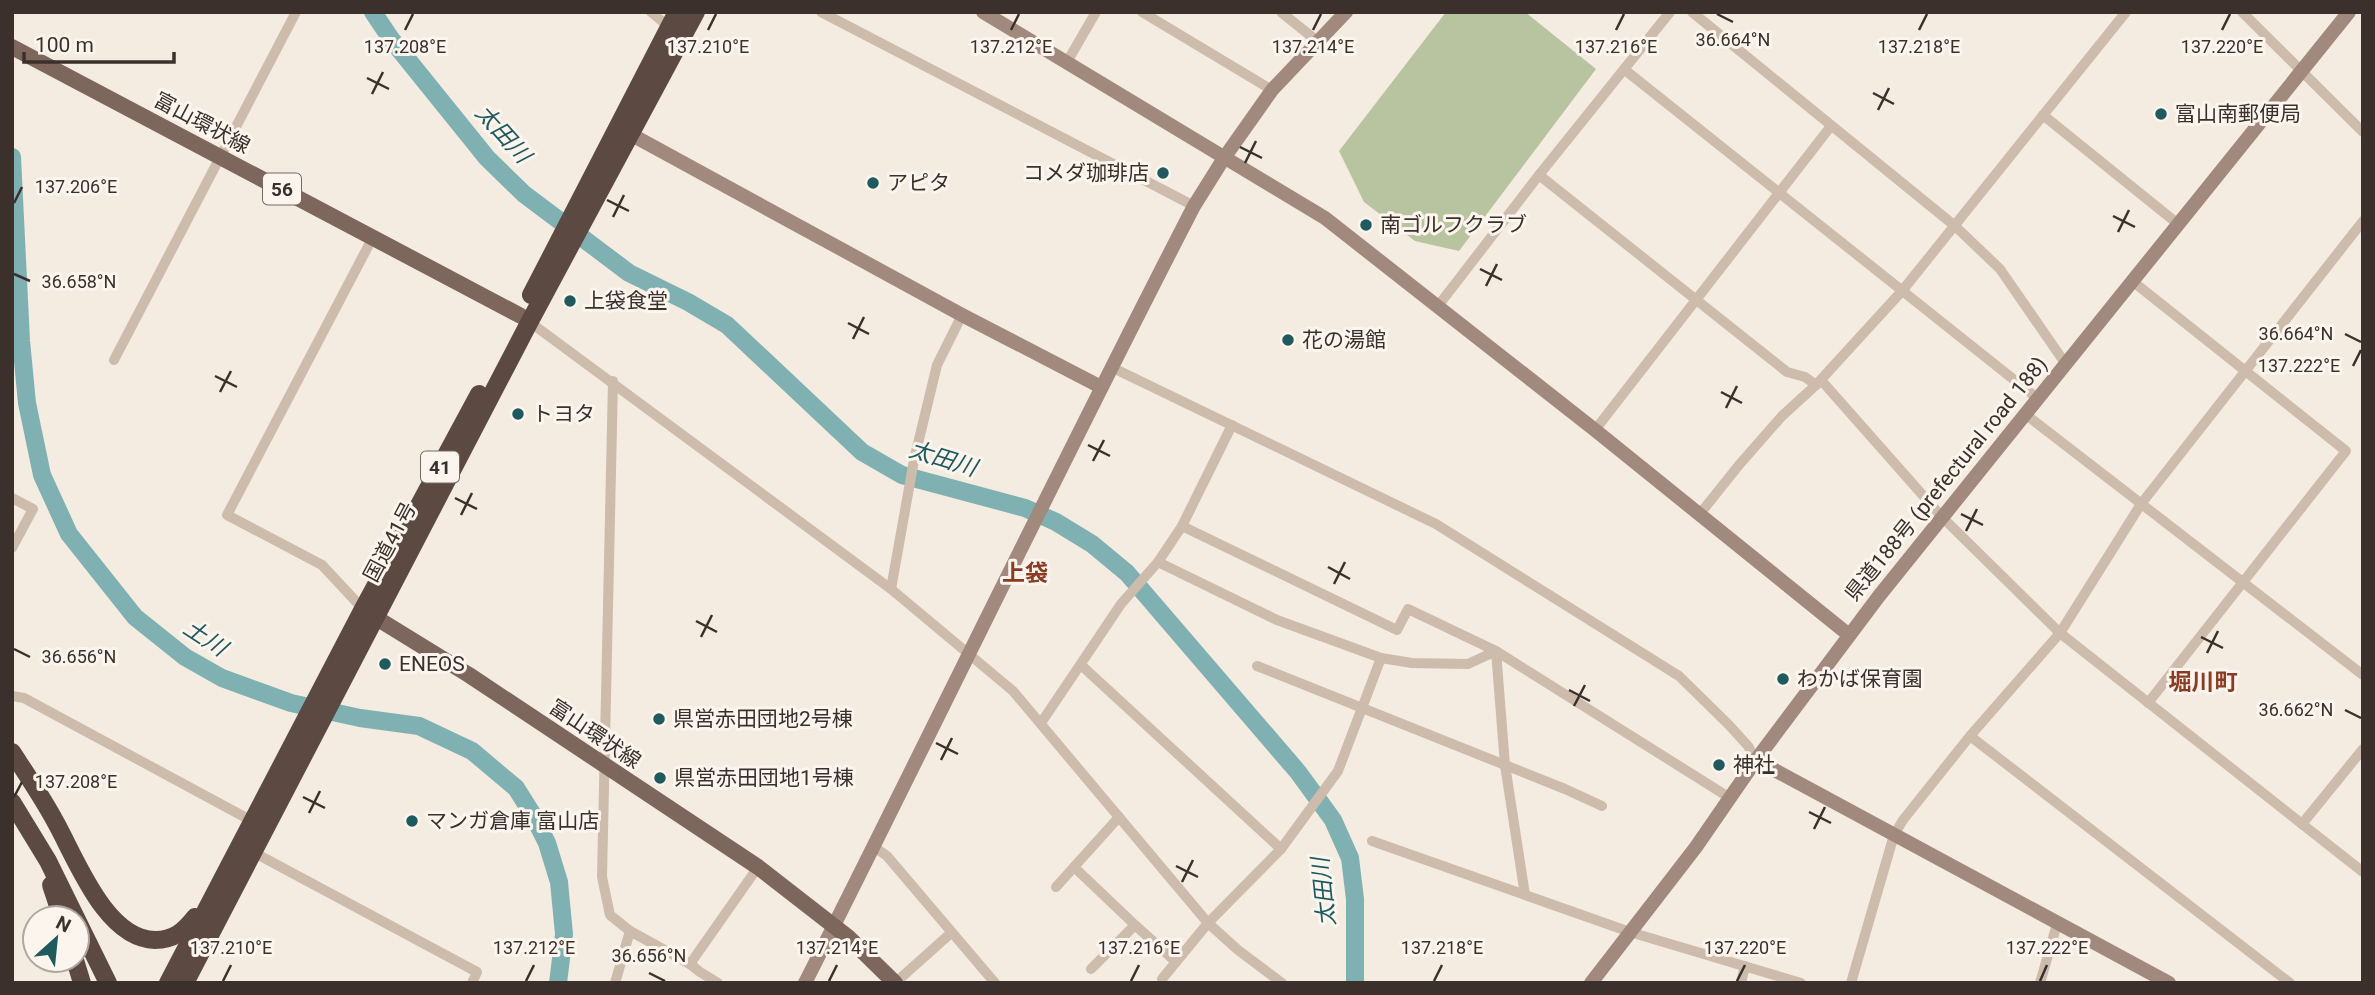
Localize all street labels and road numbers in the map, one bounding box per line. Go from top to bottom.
street label: 富山環状線 [150,88,254,158]
road number: 56 [263,174,301,204]
street label: 県道188号 (prefectural road 188) [1840,352,2052,606]
road number: 41 [421,452,459,482]
street label: 国道41号 [359,498,421,586]
street label: 富山環状線 [545,695,645,773]

